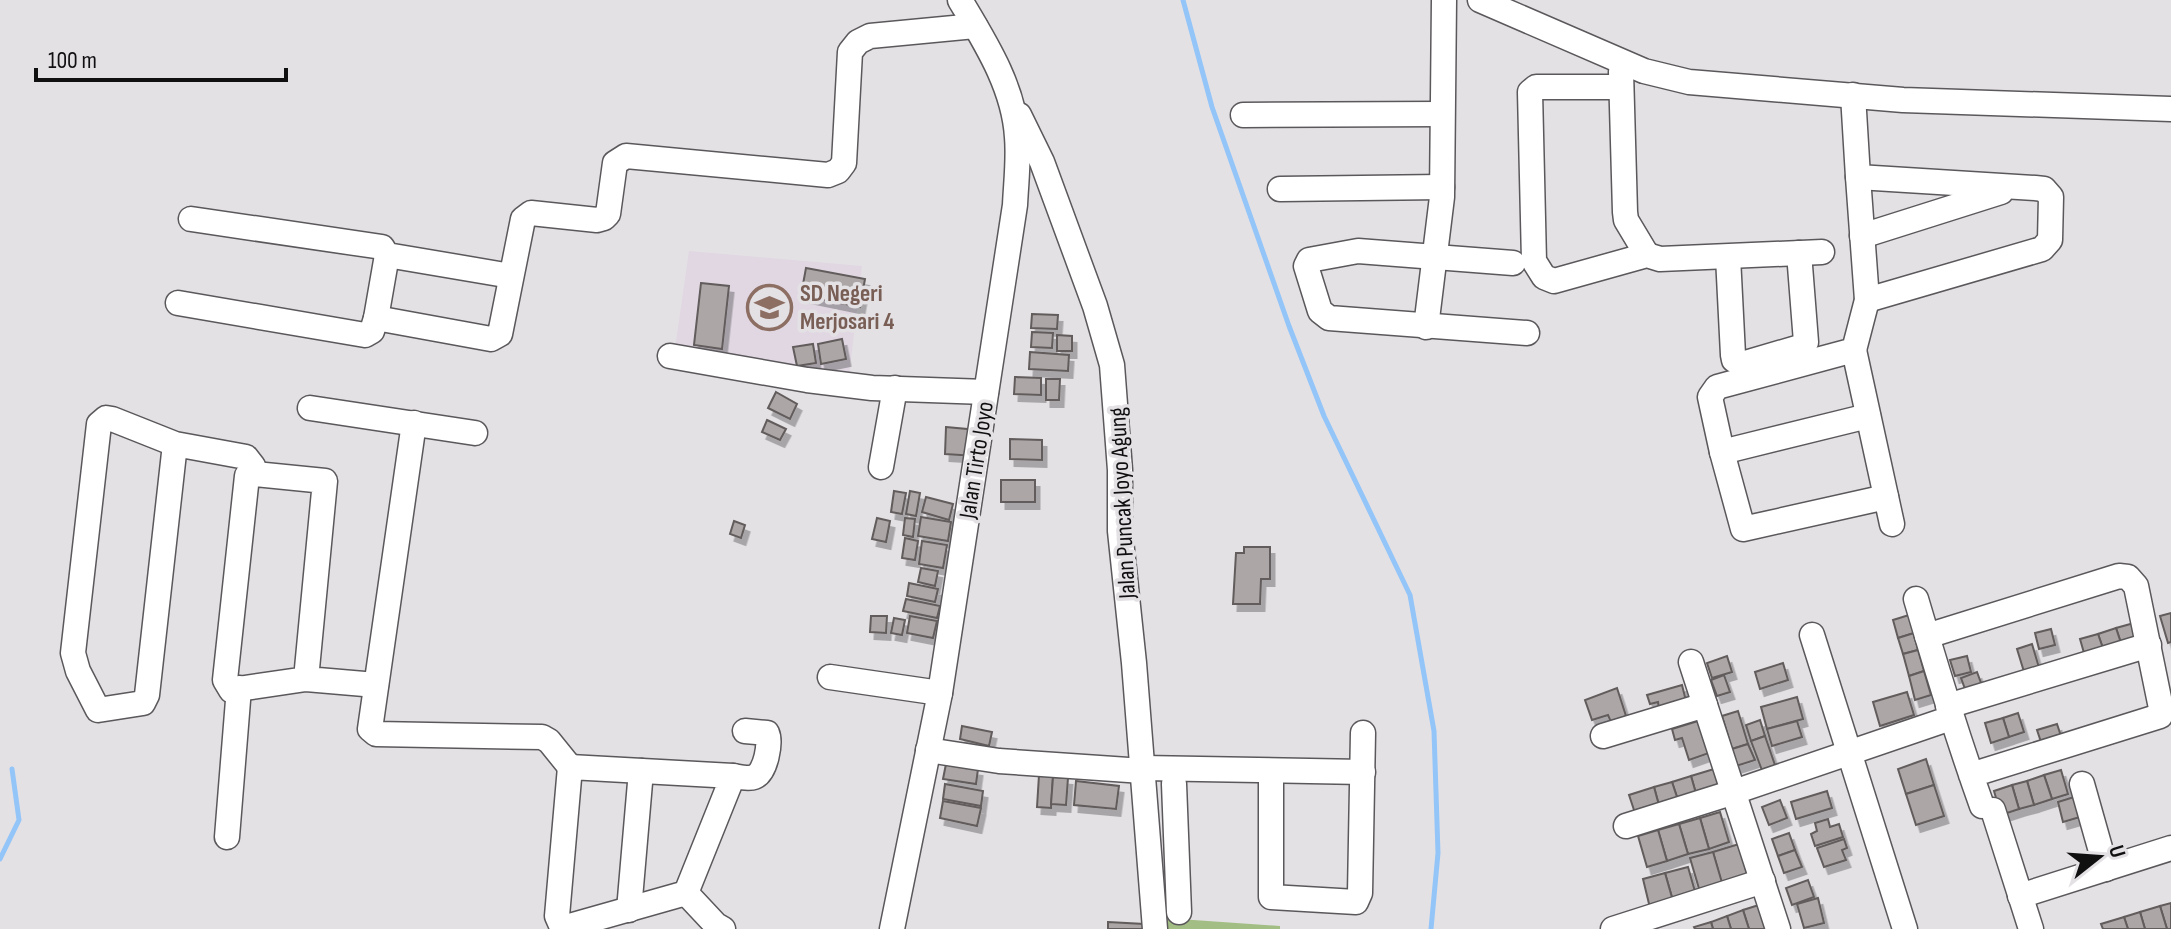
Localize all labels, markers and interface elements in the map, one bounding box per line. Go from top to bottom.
scale bar [36,32,286,82]
text: 100 m [48,46,97,75]
place label: SD Negeri Merjosari 4 [800,279,894,336]
school or university icon: SD Negeri Merjosari 4 [745,283,793,331]
street label: Jalan Tirto Joyo [953,400,1000,522]
street label: Jalan Puncak Joyo Agung [1103,407,1142,600]
north arrow [2059,817,2139,897]
text: U [2102,842,2131,861]

